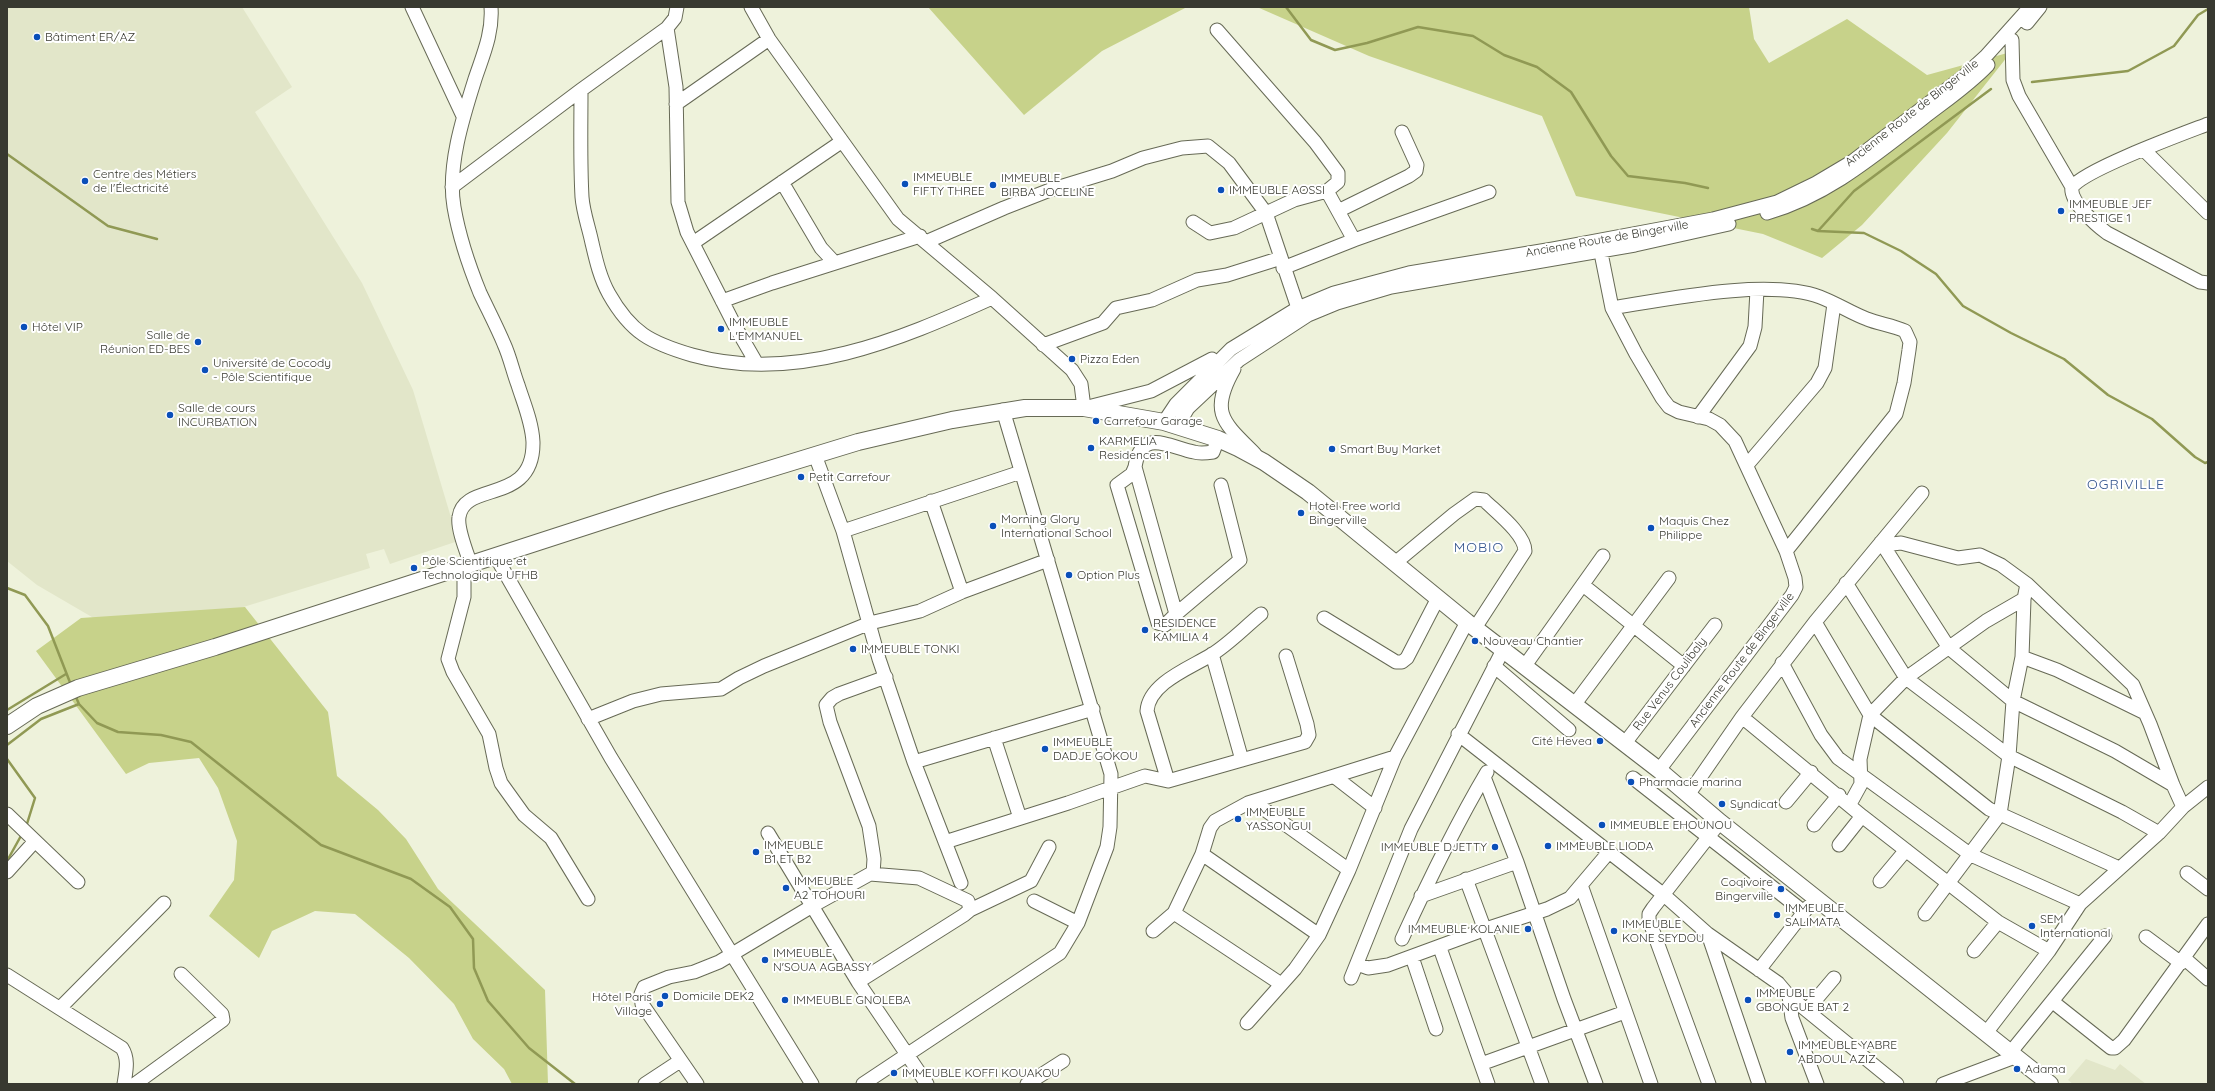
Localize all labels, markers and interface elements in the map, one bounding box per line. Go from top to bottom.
place label: Bâtiment ER/AZ [45,30,135,44]
marker: Bâtiment ER/AZ [32,32,42,42]
street label: Ancienne Route de Bingerville [1842,56,1982,170]
place label: Centre des Métiers de l'Électricité [93,167,196,195]
place label: IMMEUBLE FIFTY THREE [913,170,985,198]
place label: IMMEUBLE BIRBA JOCELINE [1001,171,1094,199]
marker: Centre des Métiers de l'Électricité [80,176,90,186]
marker: IMMEUBLE FIFTY THREE [900,179,910,189]
marker: IMMEUBLE BIRBA JOCELINE [988,180,998,190]
place label: IMMEUBLE AOSSI [1229,183,1325,197]
marker: IMMEUBLE AOSSI [1216,185,1226,195]
place label: IMMEUBLE JEF PRESTIGE 1 [2069,197,2152,225]
marker: IMMEUBLE JEF PRESTIGE 1 [2056,206,2066,216]
street label: Ancienne Route de Bingerville [1524,218,1690,260]
place label: IMMEUBLE L'EMMANUEL [729,315,803,343]
place label: Hôtel VIP [32,320,83,334]
marker: Hôtel VIP [19,322,29,332]
marker: IMMEUBLE L'EMMANUEL [716,324,726,334]
place label: Salle de Réunion ED-BES [100,328,190,356]
marker: Salle de Réunion ED-BES [193,337,203,347]
place label: Pizza Eden [1080,352,1140,366]
marker: Pizza Eden [1067,354,1077,364]
place label: Université de Cocody - Pôle Scientifique [213,356,331,384]
marker: Université de Cocody - Pôle Scientifique [200,365,210,375]
place label: Salle de cours INCURBATION [178,401,257,429]
marker: Salle de cours INCURBATION [165,410,175,420]
place label: Carrefour Garage [1104,414,1202,428]
marker: Carrefour Garage [1091,416,1101,426]
place label: KARMELIA Residences 1 [1099,434,1169,462]
place label: Smart Buy Market [1340,442,1440,456]
marker: KARMELIA Residences 1 [1086,443,1096,453]
marker: Smart Buy Market [1327,444,1337,454]
place label: Petit Carrefour [809,470,890,484]
marker: Petit Carrefour [796,472,806,482]
district label: OGRIVILLE [2087,477,2165,493]
place label: Hotel Free world Bingerville [1309,499,1400,527]
marker: Hotel Free world Bingerville [1296,508,1306,518]
place label: Morning Glory International School [1001,512,1112,540]
place label: Maquis Chez Philippe [1659,514,1729,542]
marker: Morning Glory International School [988,521,998,531]
marker: Maquis Chez Philippe [1646,523,1656,533]
district label: MOBIO [1454,540,1504,556]
place label: Pôle Scientifique et Technologique UFHB [422,554,538,582]
marker: Pôle Scientifique et Technologique UFHB [409,563,419,573]
place label: Option Plus [1077,568,1140,582]
marker: Option Plus [1064,570,1074,580]
street label: Ancienne Route de Bingerville [1687,590,1797,730]
place label: RESIDENCE KAMILIA 4 [1153,616,1216,644]
marker: RESIDENCE KAMILIA 4 [1140,625,1150,635]
place label: Nouveau Chantier [1483,634,1583,648]
street label: Rue Venus Coulibaly [1630,634,1710,734]
marker: Nouveau Chantier [1470,636,1480,646]
place label: IMMEUBLE TONKI [861,642,960,656]
marker: IMMEUBLE TONKI [848,644,858,654]
place label: Cité Hevea [1532,734,1592,748]
place label: IMMEUBLE DADJE GOKOU [1053,735,1138,763]
marker: Cité Hevea [1595,736,1605,746]
marker: IMMEUBLE DADJE GOKOU [1040,744,1050,754]
place label: Pharmacie marina [1639,775,1742,789]
marker: Pharmacie marina [1626,777,1636,787]
place label: Syndicat [1730,797,1778,811]
marker: Syndicat [1717,799,1727,809]
place label: IMMEUBLE YASSONGUI [1246,805,1311,833]
marker: IMMEUBLE YASSONGUI [1233,814,1243,824]
place label: IMMEUBLE EHOUNOU [1610,818,1732,832]
marker: IMMEUBLE EHOUNOU [1597,820,1607,830]
place label: IMMEUBLE B1 ET B2 [764,838,823,866]
place label: IMMEUBLE LIODA [1556,839,1653,853]
place label: IMMEUBLE DJETTY [1381,840,1487,854]
marker: IMMEUBLE LIODA [1543,841,1553,851]
marker: IMMEUBLE DJETTY [1490,842,1500,852]
marker: IMMEUBLE B1 ET B2 [751,847,761,857]
place label: IMMEUBLE A2 TOHOURI [794,874,865,902]
place label: Coqivoire Bingerville [1715,875,1773,903]
marker: IMMEUBLE A2 TOHOURI [781,883,791,893]
marker: Coqivoire Bingerville [1776,884,1786,894]
place label: IMMEUBLE SALIMATA [1785,901,1844,929]
marker: IMMEUBLE SALIMATA [1772,910,1782,920]
place label: SEM International [2040,912,2110,940]
place label: IMMEUBLE KONE SEYDOU [1622,917,1704,945]
marker: SEM International [2027,921,2037,931]
place label: IMMEUBLE KOLANIE [1408,922,1520,936]
marker: IMMEUBLE KOLANIE [1523,924,1533,934]
marker: IMMEUBLE KONE SEYDOU [1609,926,1619,936]
place label: IMMEUBLE N'SOUA AGBASSY [773,946,871,974]
marker: IMMEUBLE N'SOUA AGBASSY [760,955,770,965]
place label: IMMEUBLE GBONGUE BAT 2 [1756,986,1849,1014]
place label: Domicile DEK2 [673,989,754,1003]
place label: Hôtel Paris Village [592,990,652,1018]
marker: Domicile DEK2 [660,991,670,1001]
place label: IMMEUBLE GNOLEBA [793,993,911,1007]
marker: IMMEUBLE GNOLEBA [780,995,790,1005]
marker: IMMEUBLE GBONGUE BAT 2 [1743,995,1753,1005]
marker: Hôtel Paris Village [655,999,665,1009]
place label: IMMEUBLE YABRE ABDOUL AZIZ [1798,1038,1897,1066]
marker: IMMEUBLE YABRE ABDOUL AZIZ [1785,1047,1795,1057]
place label: Adama [2025,1062,2066,1076]
marker: Adama [2012,1064,2022,1074]
place label: IMMEUBLE KOFFI KOUAKOU [902,1066,1060,1080]
marker: IMMEUBLE KOFFI KOUAKOU [889,1068,899,1078]

